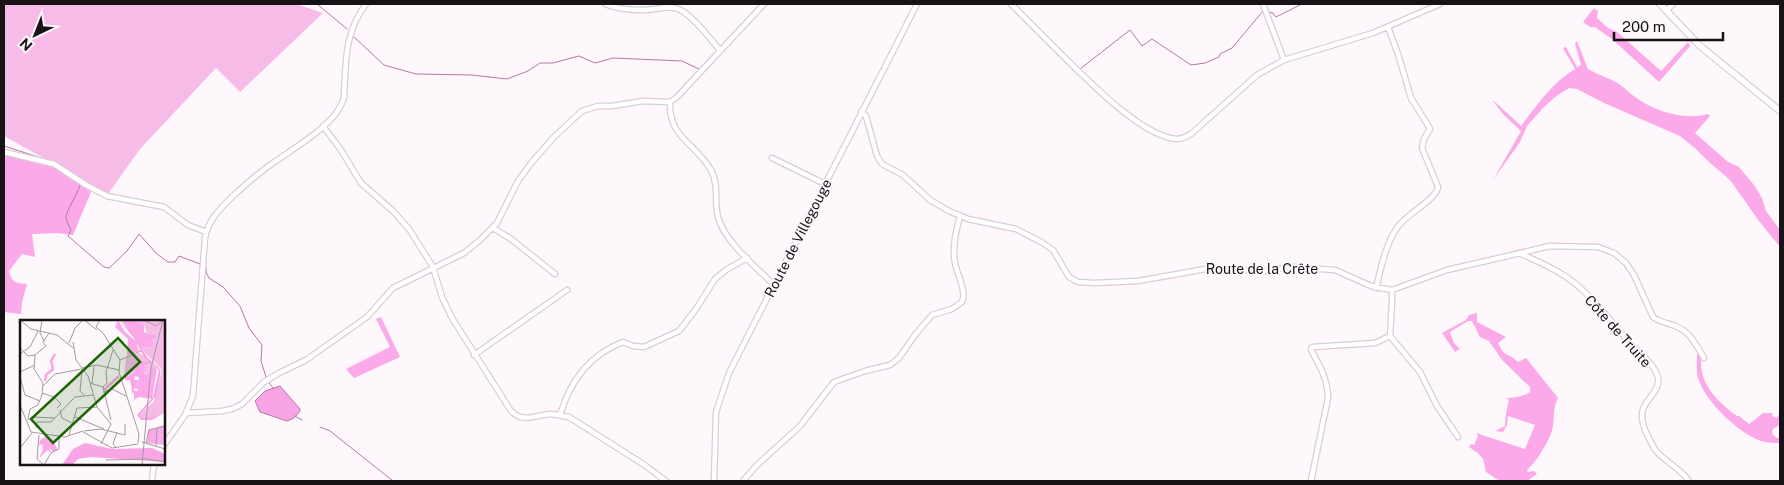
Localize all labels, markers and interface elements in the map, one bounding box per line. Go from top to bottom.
north arrow [10,10,60,60]
scale bar [1614,10,1723,42]
text: 200 m [1622,18,1666,35]
text: N [17,35,36,54]
street label: Route de Villegouge [761,176,835,300]
street label: Route de la Crête [1206,261,1318,277]
street label: Côte de Truite [1581,292,1655,370]
inset map [20,320,165,465]

